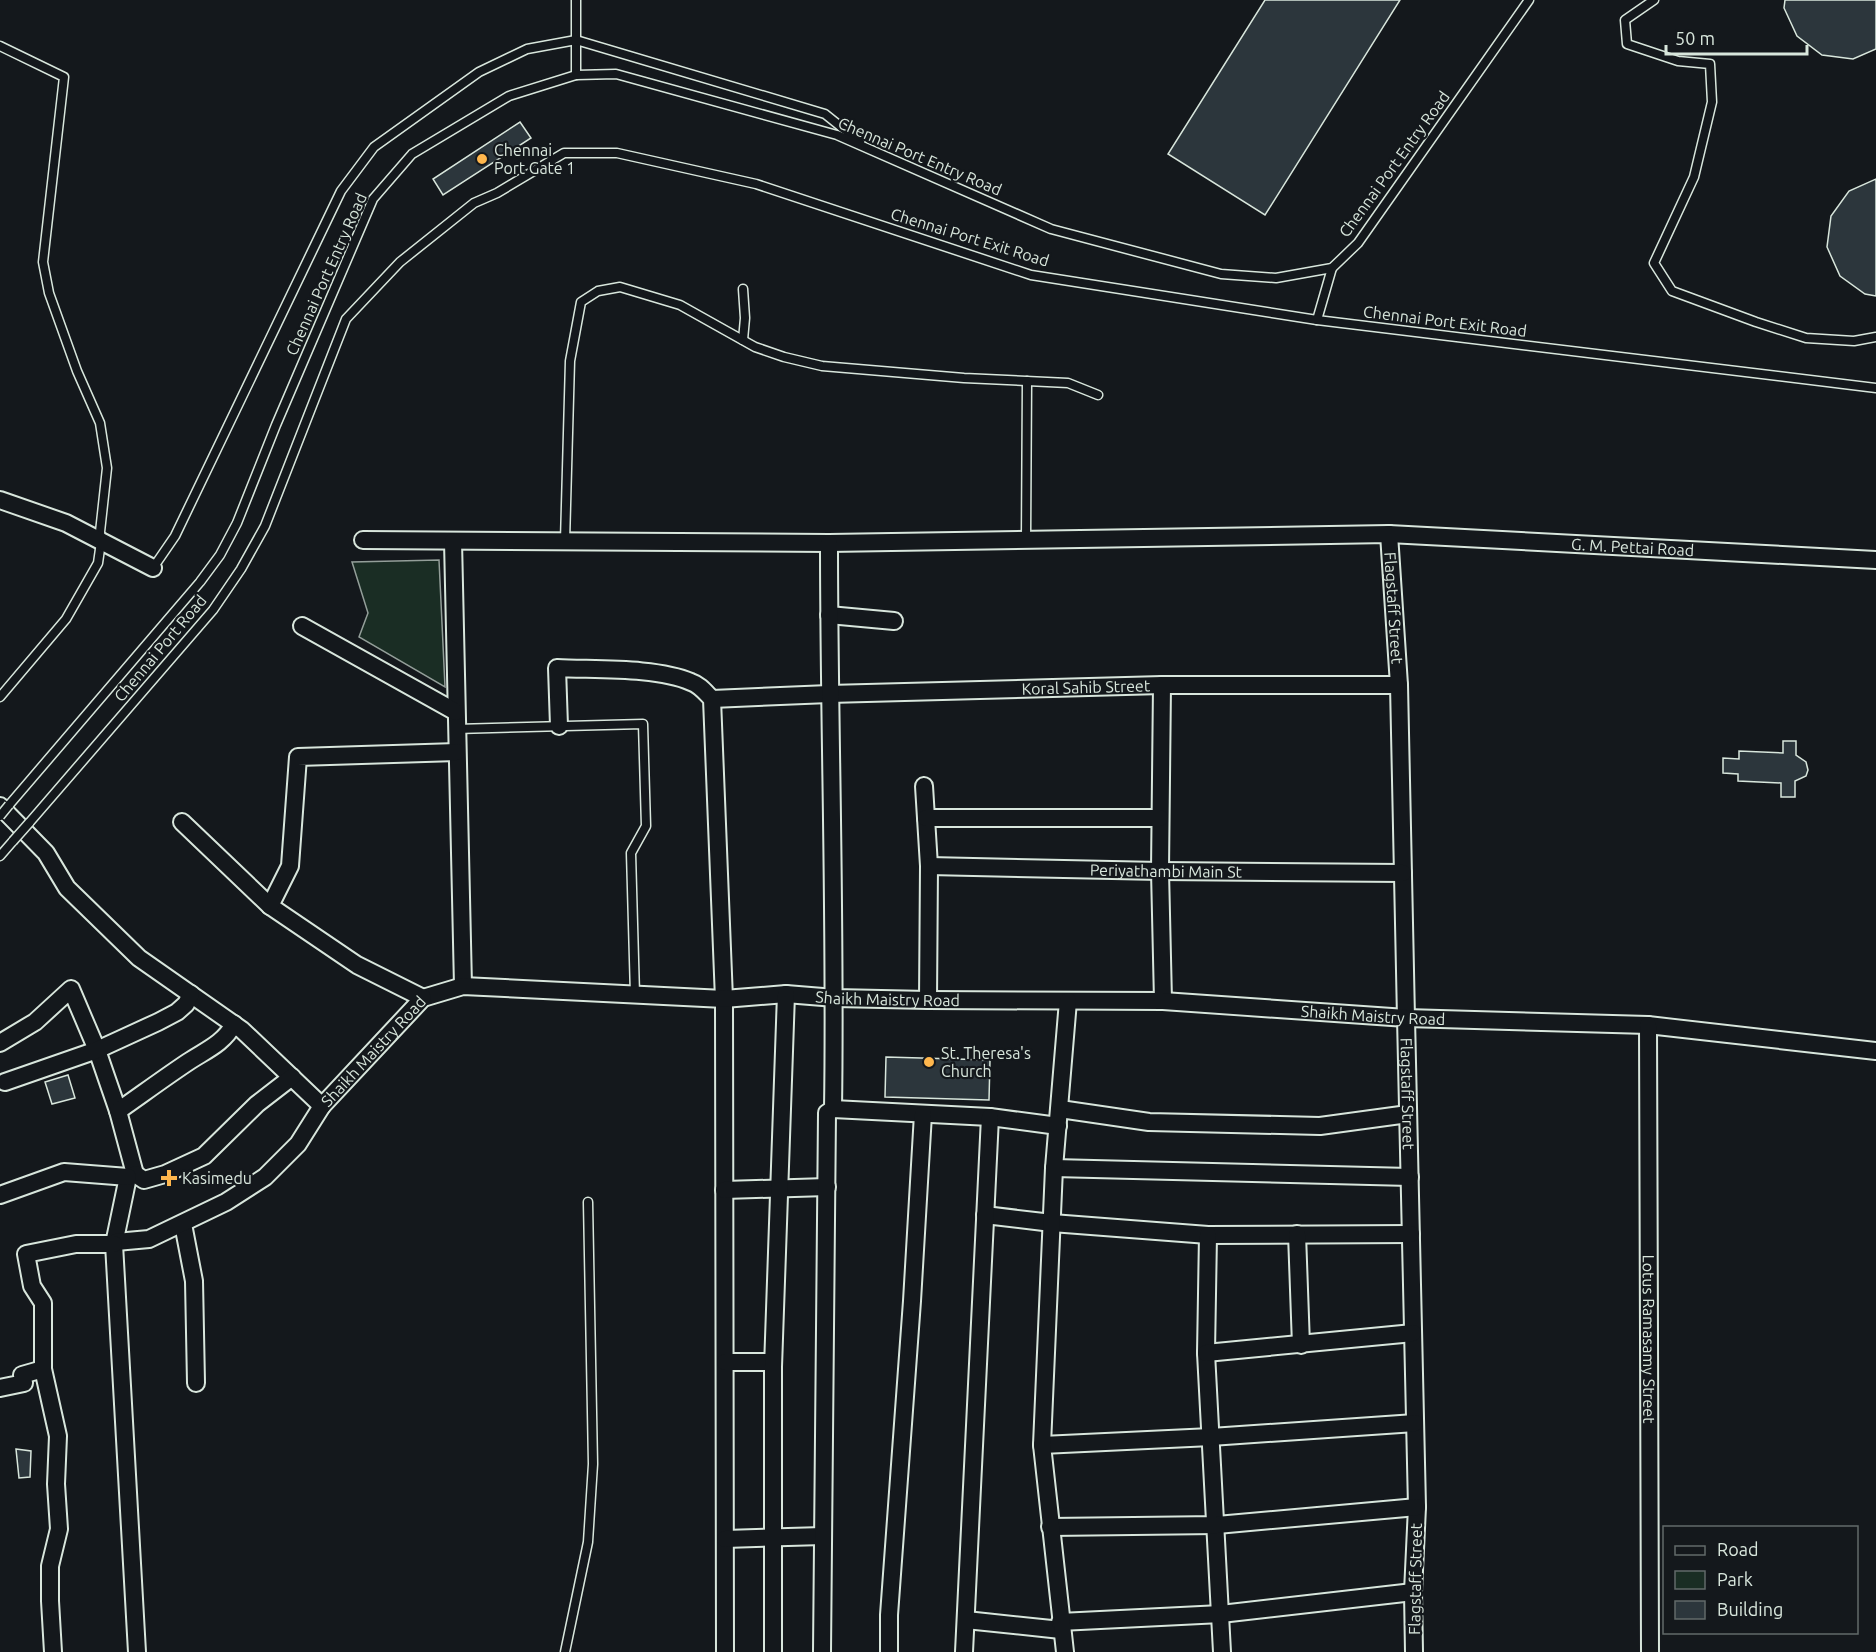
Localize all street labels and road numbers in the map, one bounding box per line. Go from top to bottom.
street label: Chennai Port Entry Road [1335,88,1453,240]
street label: Chennai Port Entry Road [836,113,1004,199]
street label: Chennai Port Entry Road [282,190,370,358]
street label: Chennai Port Exit Road [889,204,1051,270]
street label: Chennai Port Exit Road [1362,302,1528,340]
street label: G. M. Pettai Road [1570,535,1695,559]
street label: Flagstaff Street [1381,551,1407,665]
street label: Chennai Port Road [110,591,210,705]
street label: Koral Sahib Street [1021,676,1151,698]
street label: Periyathambi Main St [1090,860,1243,881]
street label: Shaikh Maistry Road [815,987,960,1009]
street label: Shaikh Maistry Road [317,992,429,1110]
street label: Shaikh Maistry Road [1300,1002,1446,1028]
street label: Flagstaff Street [1397,1037,1418,1151]
street label: Lotus Ramasamy Street [1640,1255,1658,1424]
street label: Flagstaff Street [1405,1522,1425,1635]

